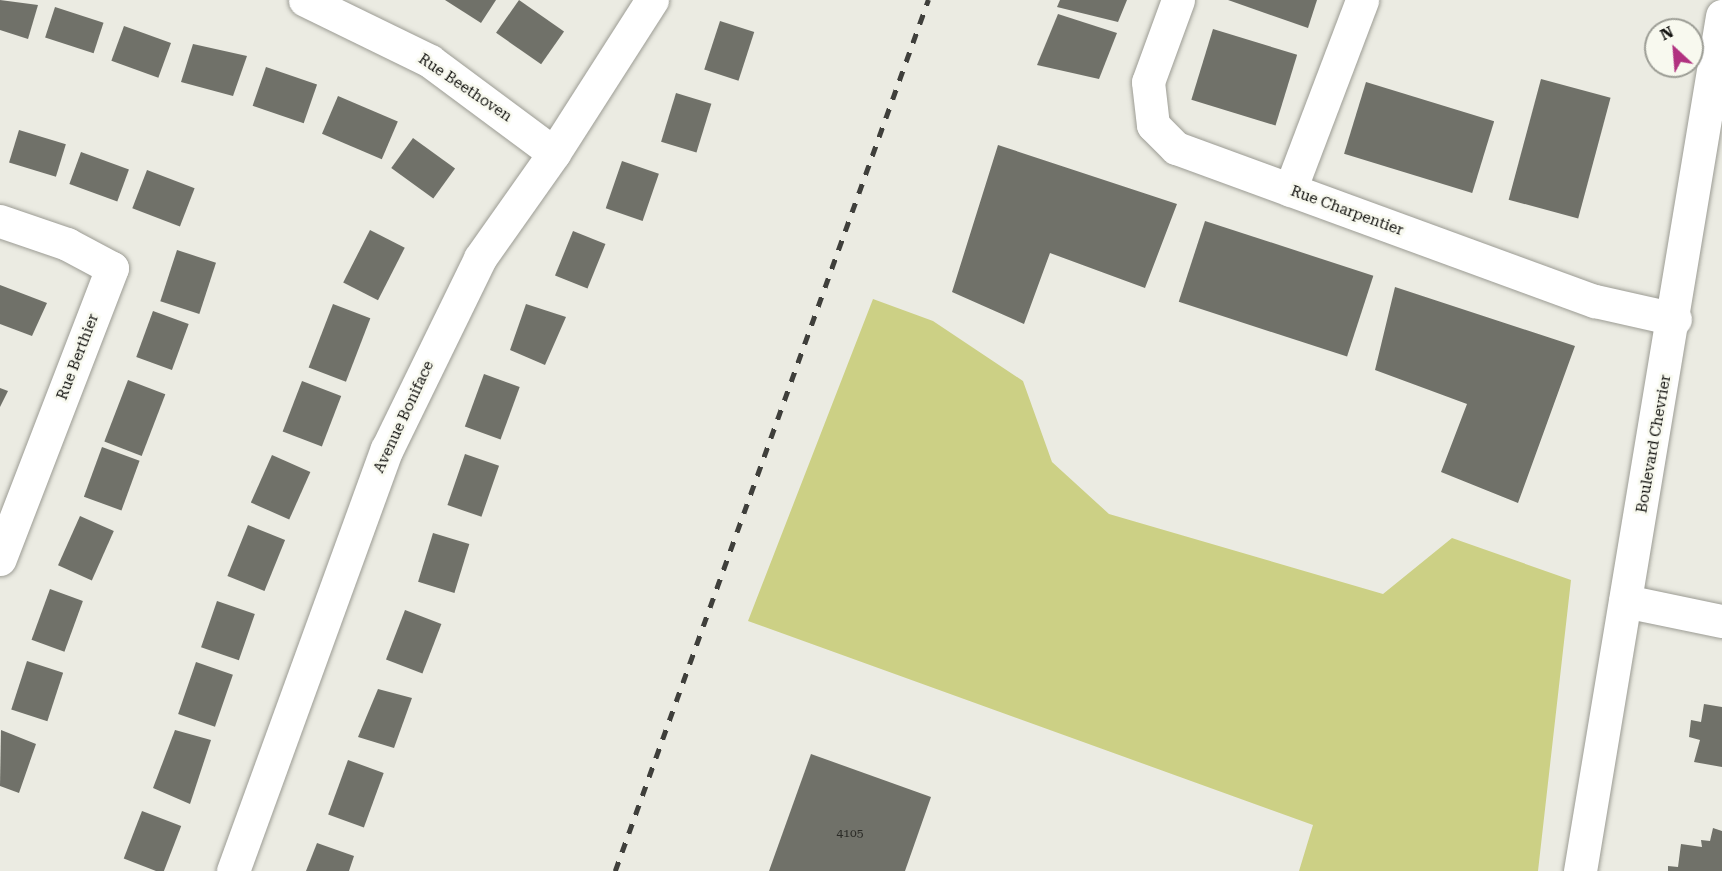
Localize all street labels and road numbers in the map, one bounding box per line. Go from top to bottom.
street label: Rue Beethoven [415,50,515,126]
street label: Rue Charpentier [1288,182,1406,240]
street label: Rue Berthier [53,311,103,403]
street label: Avenue Boniface [370,358,438,476]
street label: Boulevard Chevrier [1633,374,1675,514]

